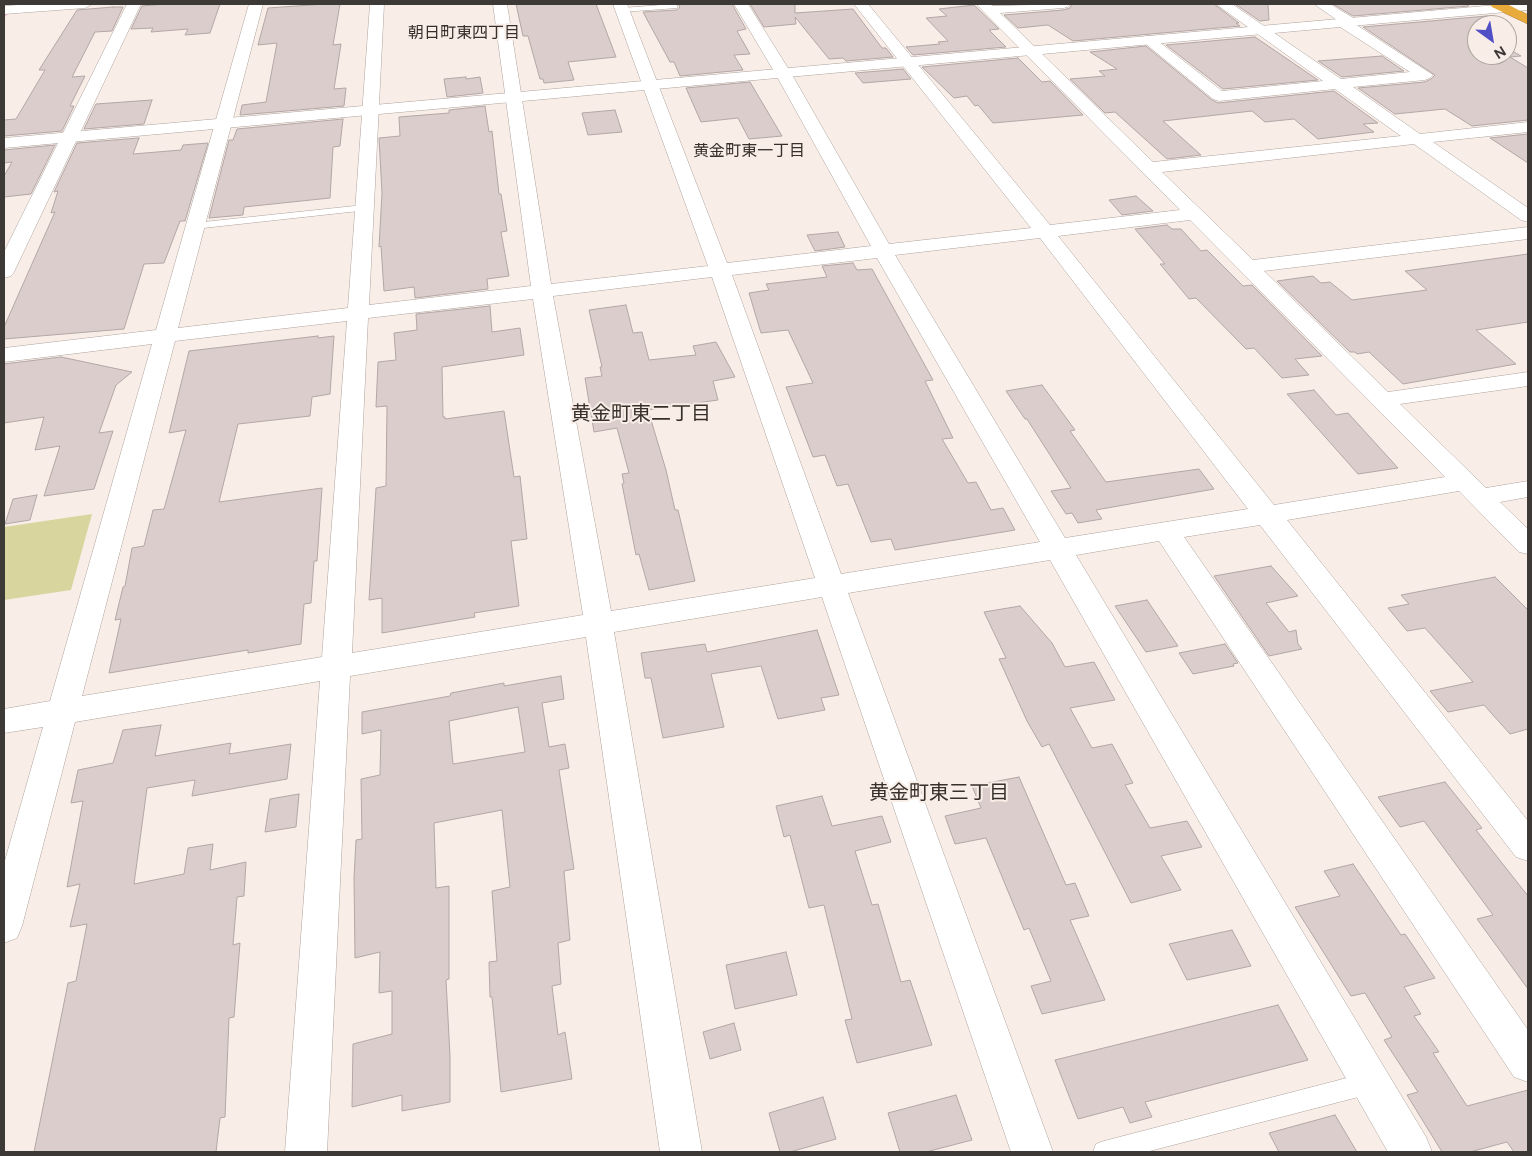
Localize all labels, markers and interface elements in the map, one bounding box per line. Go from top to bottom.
north arrow [1467,15,1517,65]
district label: 朝日町東四丁目 [408,23,520,43]
text: N [1491,42,1509,62]
district label: 黄金町東一丁目 [693,141,805,161]
district label: 黄金町東二丁目 [571,402,711,426]
district label: 黄金町東三丁目 [869,781,1009,805]

